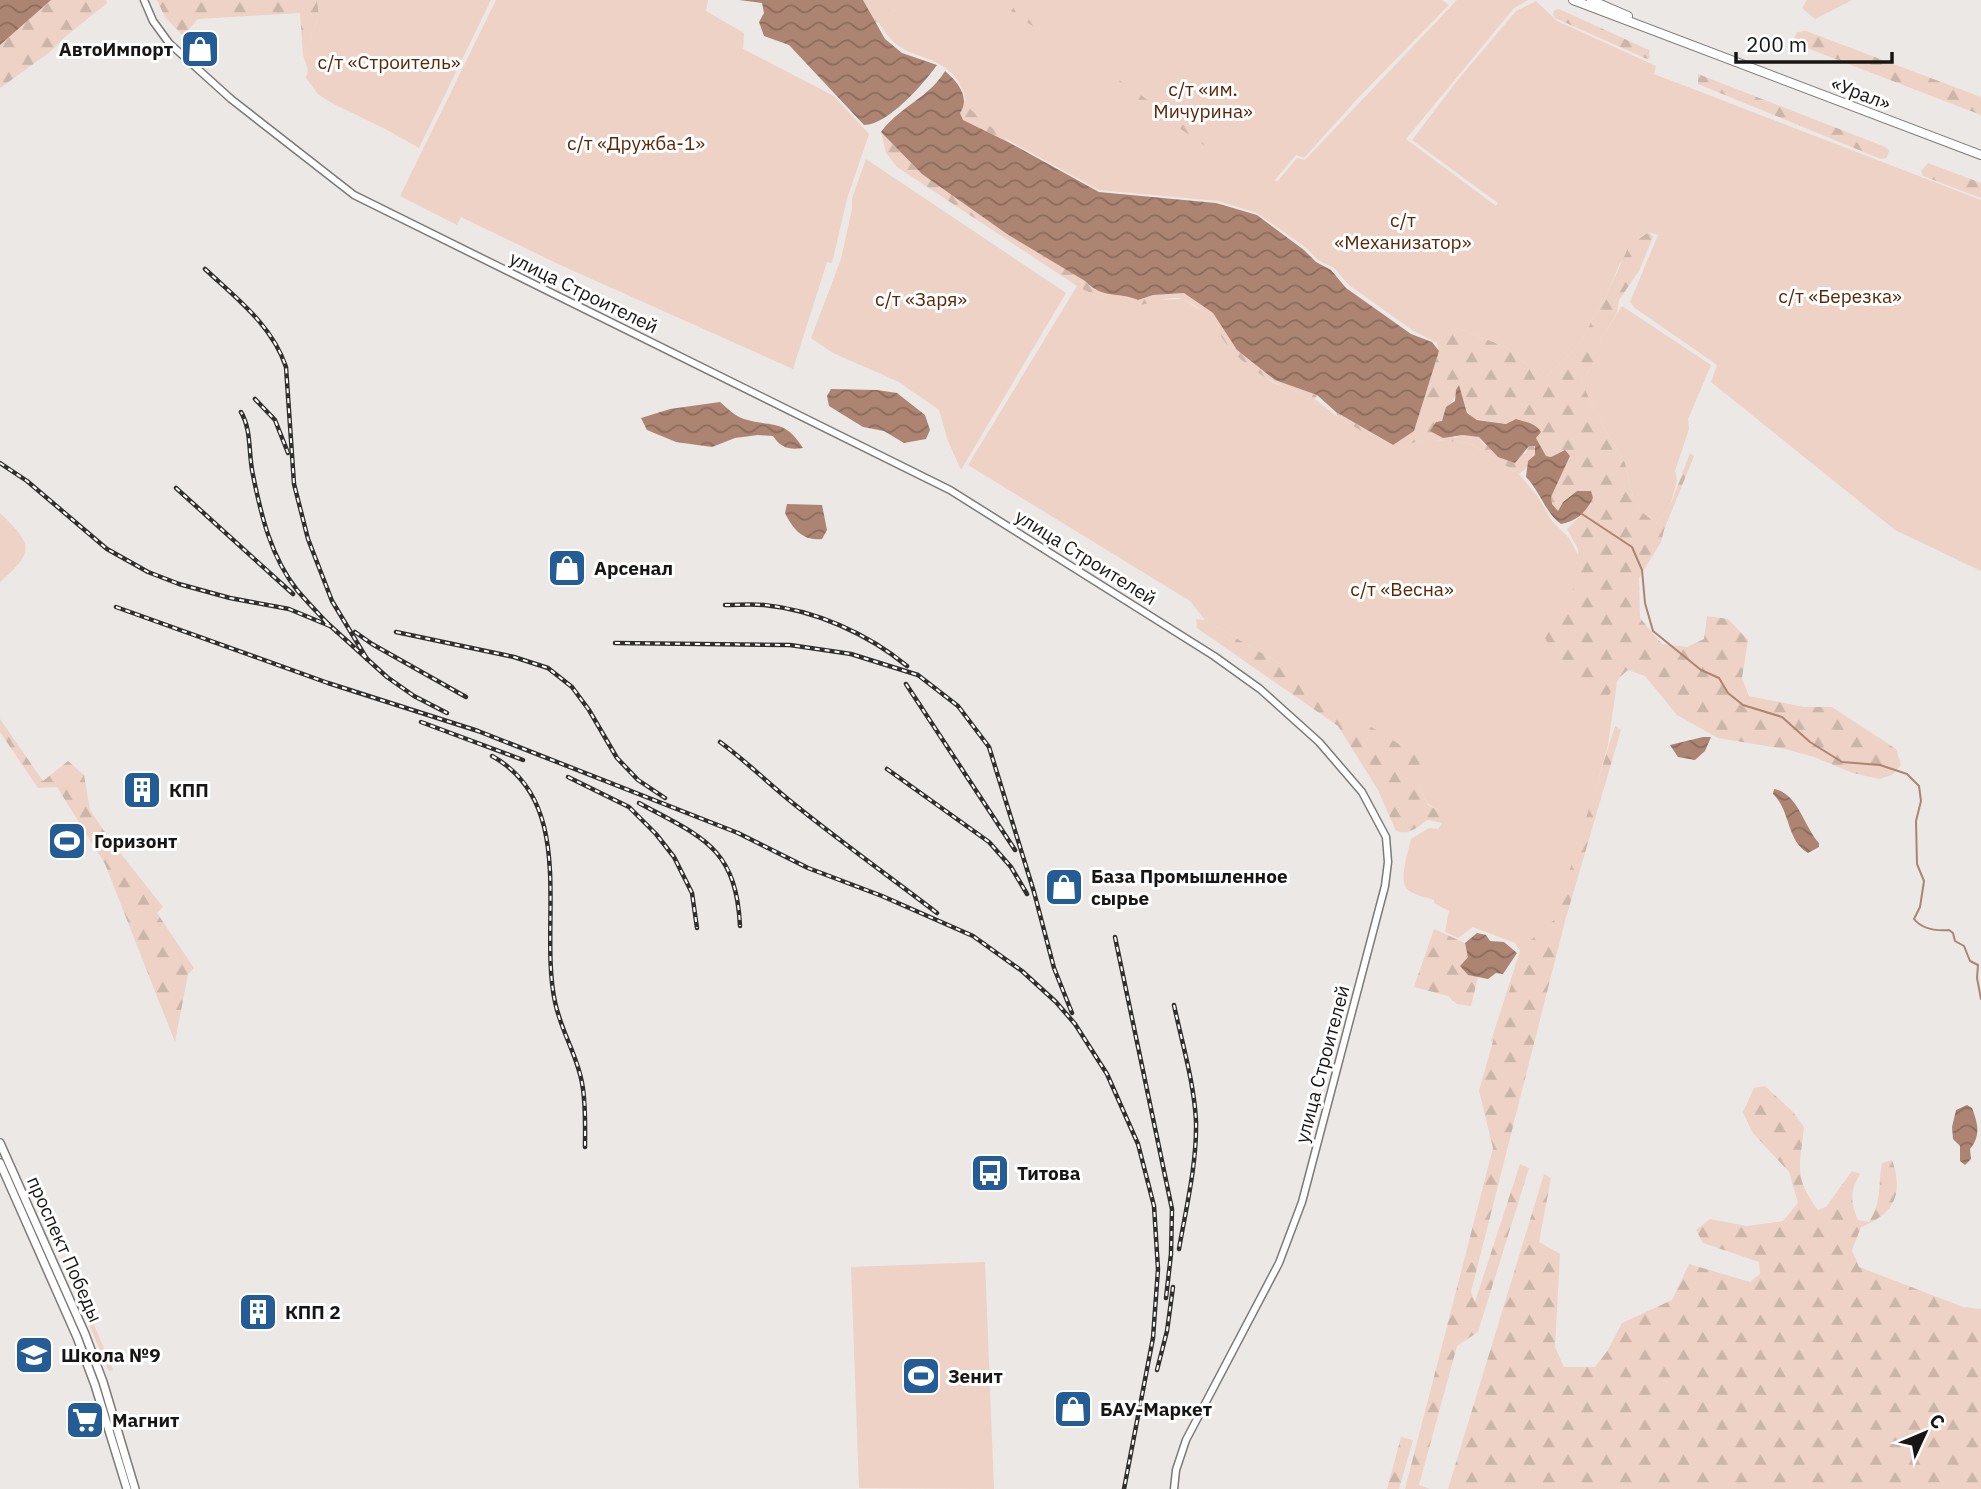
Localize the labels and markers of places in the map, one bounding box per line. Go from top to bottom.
shop icon: АвтоИмпорт [179,28,221,70]
place label: АвтоИмпорт [59,37,173,61]
shop icon: Арсенал [546,547,588,589]
place label: Арсенал [594,556,673,580]
building icon: КПП [121,769,163,811]
place label: КПП [169,778,209,802]
sports icon: Горизонт [46,820,88,862]
place label: Горизонт [94,829,177,853]
place label: База Промышленное сырье [1091,864,1288,910]
shop icon: База Промышленное сырье [1043,866,1085,908]
bus stop icon: Титова [969,1152,1011,1194]
place label: Титова [1017,1161,1081,1185]
building icon: КПП 2 [237,1291,279,1333]
place label: КПП 2 [285,1300,341,1324]
school or university icon: Школа №9 [13,1334,55,1376]
place label: Школа №9 [61,1343,161,1367]
sports icon: Зенит [900,1355,942,1397]
place label: Зенит [948,1364,1003,1388]
shop icon: БАУ-Маркет [1052,1388,1094,1430]
place label: БАУ-Маркет [1100,1397,1212,1421]
supermarket icon: Магнит [64,1399,106,1441]
place label: Магнит [112,1408,179,1432]

